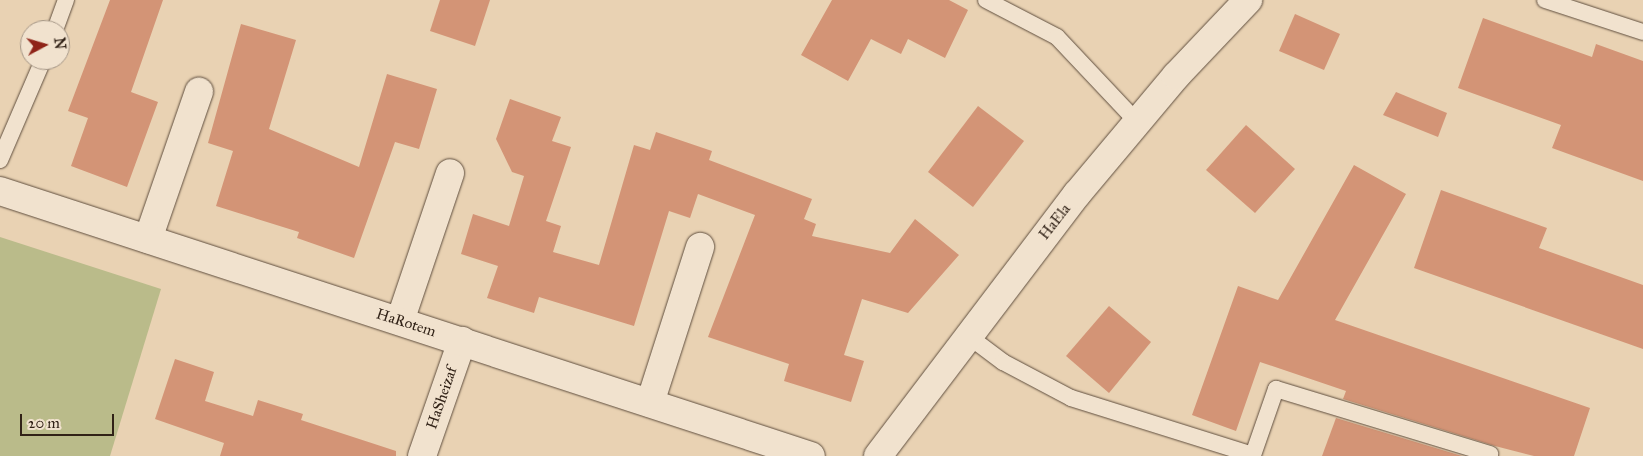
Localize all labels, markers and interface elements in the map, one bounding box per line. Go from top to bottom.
north arrow [20,20,70,70]
text: N [50,37,68,50]
street label: HaEla [1035,201,1075,243]
street label: HaRotem [374,305,438,341]
street label: HaSheizaf [423,364,461,432]
scale bar [22,404,116,436]
text: 20 m [28,414,60,432]

